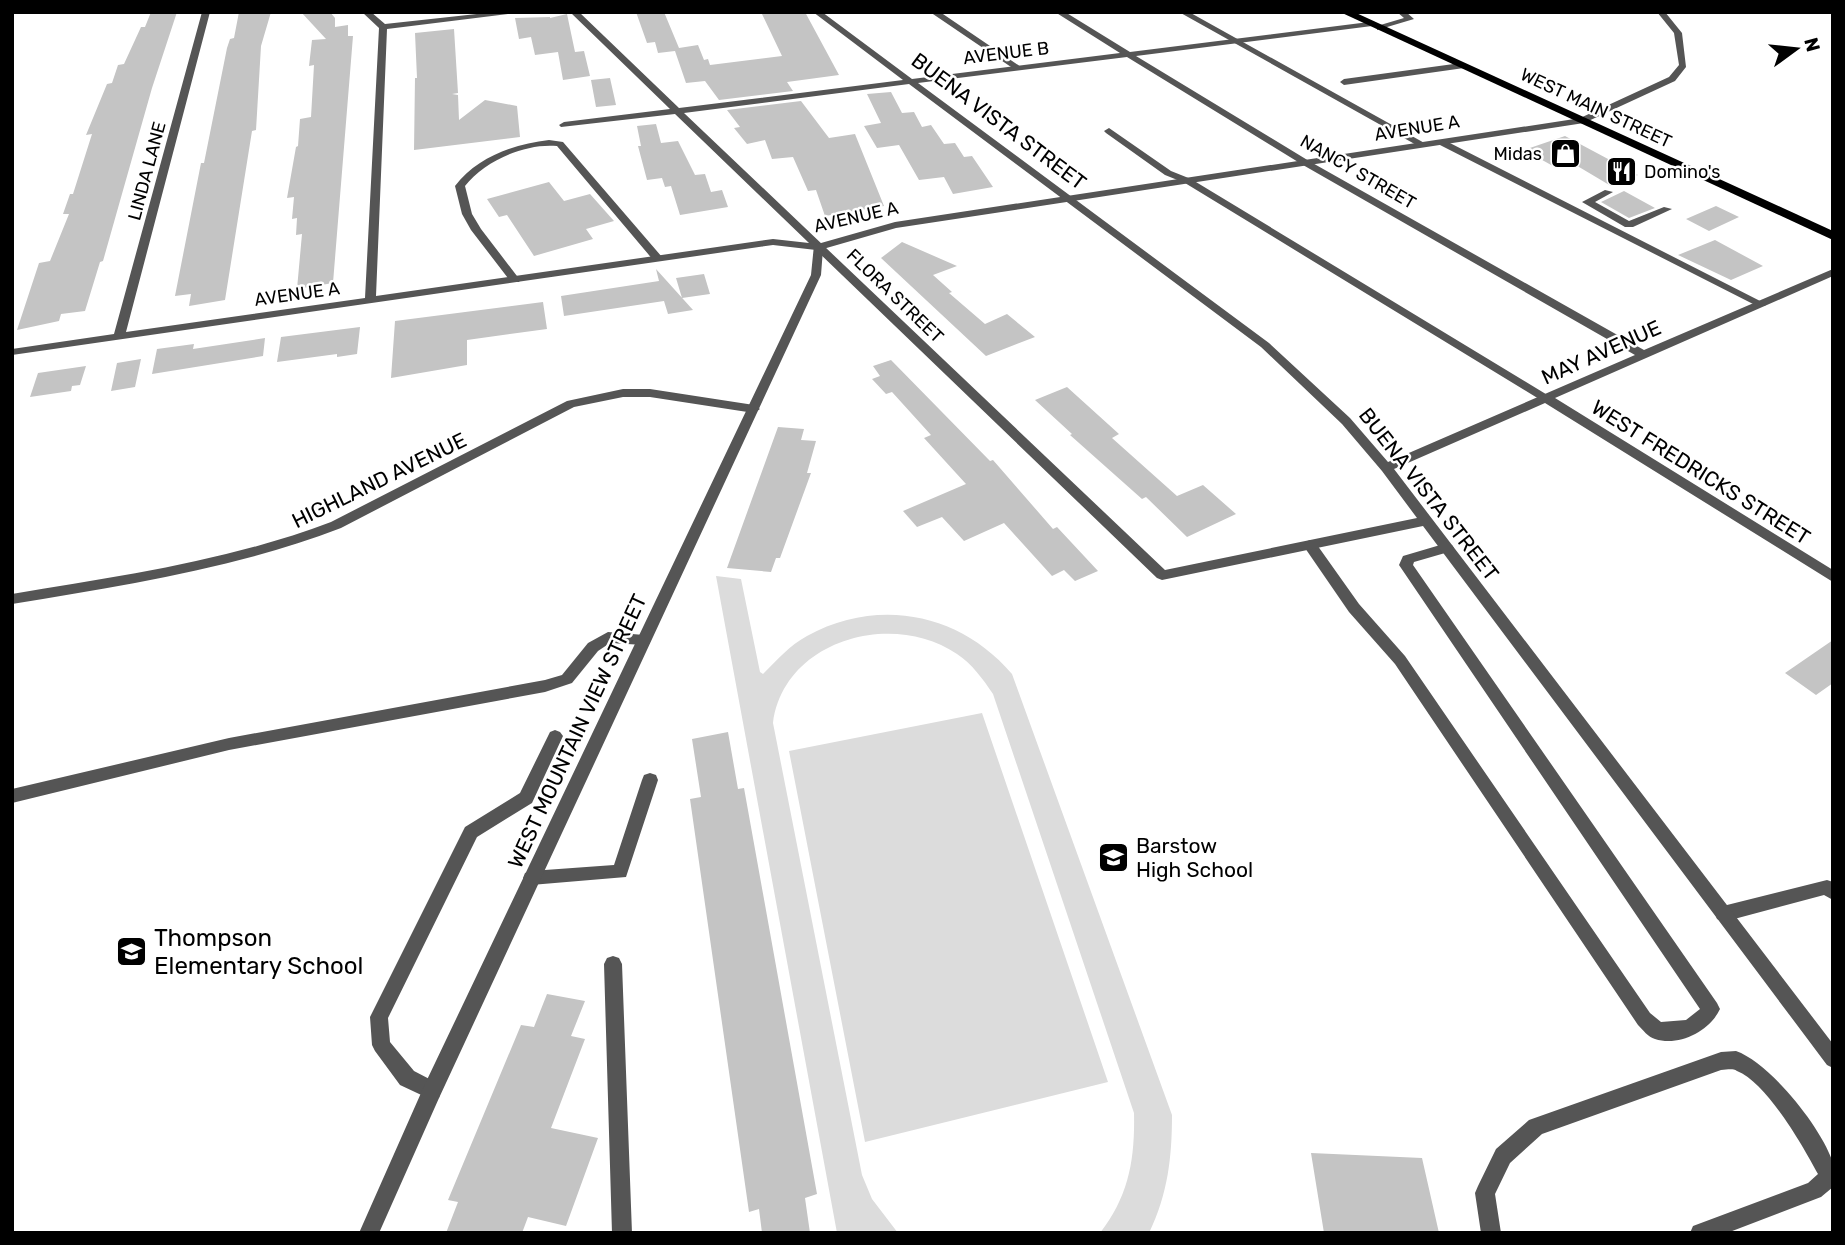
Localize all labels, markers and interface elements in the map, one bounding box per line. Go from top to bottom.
north arrow [1761,14,1831,84]
text: N [1799,35,1825,54]
street label: AVENUE B [962,37,1050,69]
street label: BUENA VISTA STREET [907,47,1091,195]
street label: WEST MAIN STREET [1517,63,1675,153]
street label: AVENUE A [1373,110,1461,146]
street label: LINDA LANE [123,119,171,223]
street label: NANCY STREET [1296,130,1420,214]
shop icon: Midas [1548,137,1582,171]
place label: Midas [1494,143,1542,165]
restaurant icon: Domino's [1604,155,1638,189]
place label: Domino's [1644,161,1721,183]
street label: AVENUE A [812,197,900,237]
street label: FLORA STREET [842,244,948,348]
street label: AVENUE A [253,277,341,311]
street label: MAY AVENUE [1537,314,1665,390]
street label: WEST FREDRICKS STREET [1587,394,1815,550]
street label: BUENA VISTA STREET [1354,403,1504,585]
street label: HIGHLAND AVENUE [288,427,470,533]
street label: WEST MOUNTAIN VIEW STREET [502,590,652,872]
place label: Barstow High School [1136,833,1253,882]
school or university icon: Barstow High School [1096,840,1130,874]
place label: Thompson Elementary School [154,924,363,980]
school or university icon: Thompson Elementary School [114,935,148,969]

